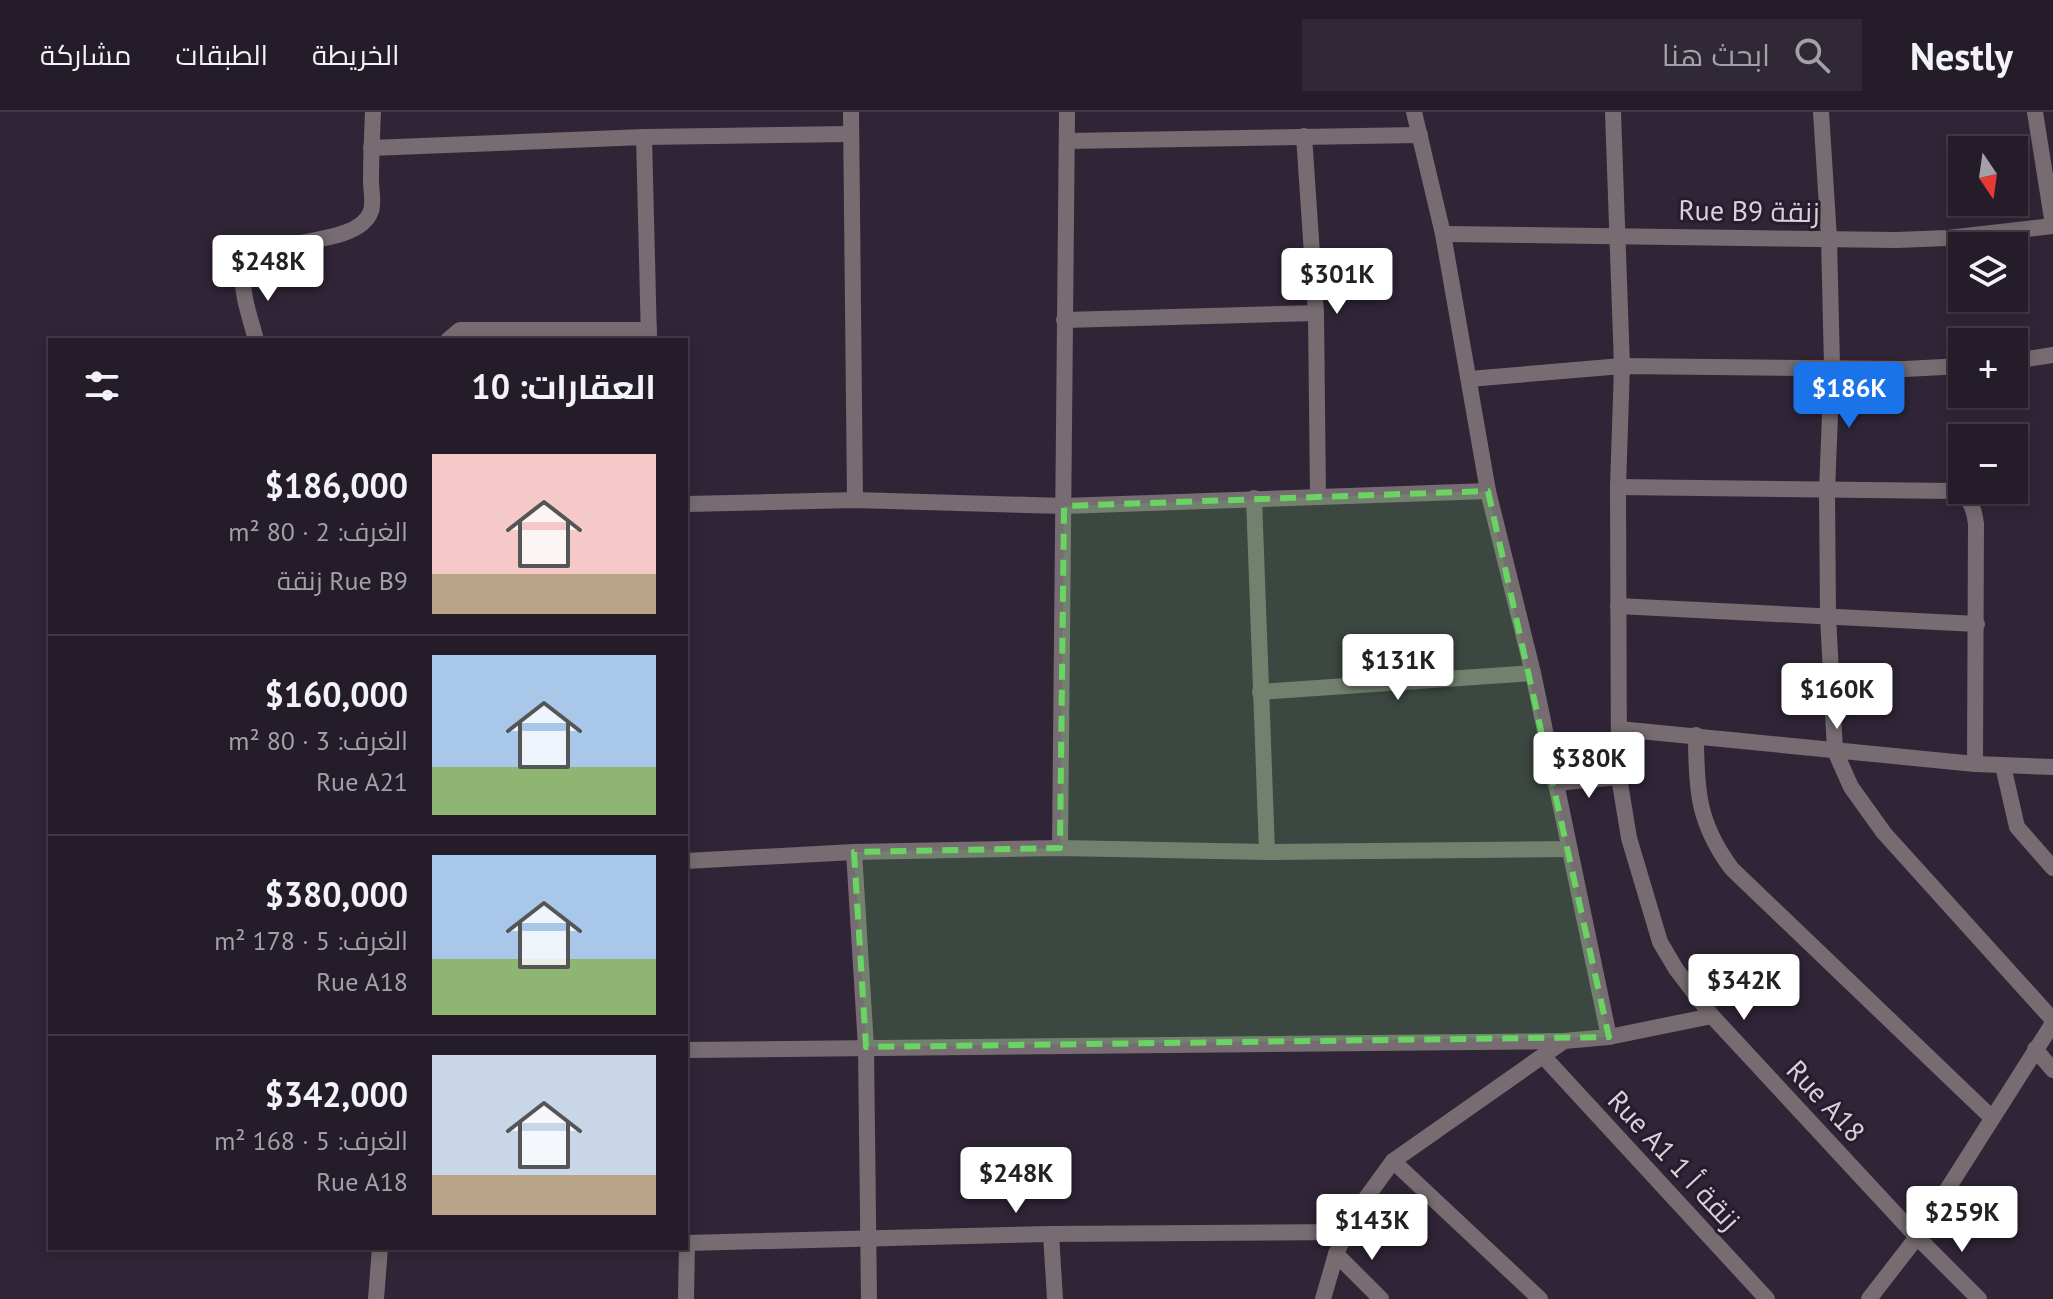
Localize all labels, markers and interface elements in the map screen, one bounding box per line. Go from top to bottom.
search box [1302,19,1862,91]
text: Nestly [1910,31,2013,80]
icon: search [1790,33,1834,77]
text: ابحث هنا [1662,35,1770,74]
text: مشاركة [40,36,131,73]
text: الطبقات [175,36,268,73]
text: الخريطة [312,36,399,73]
north arrow [1948,136,2028,216]
map controls [1948,136,2028,504]
street label: Rue B9 زنقة [1678,191,1820,230]
button: layers [1948,232,2028,312]
pin: $248K [212,235,324,303]
text: $248K [230,244,306,277]
pin: $301K [1281,248,1393,316]
text: $301K [1299,257,1375,290]
button: + [1948,328,2028,408]
pin: $186K [1793,362,1905,430]
icon: filters [80,364,124,408]
text: العقارات: 10 [471,364,656,408]
text: $186K [1811,371,1887,404]
button: − [1948,424,2028,504]
text: $186,000 [264,463,408,507]
icon: home [496,486,592,582]
text: الغرف: 2 · 80 m² [228,515,408,548]
text: Rue B9 زنقة [277,564,408,597]
pin: $131K [1342,634,1454,702]
text: $131K [1360,643,1436,676]
pin: $160K [1781,663,1893,731]
text: $160,000 [264,672,408,716]
text: $160K [1799,672,1875,705]
icon: home [496,687,592,783]
text: الغرف: 3 · 80 m² [228,724,408,757]
pin: $380K [1533,732,1645,800]
text: $380K [1551,741,1627,774]
text: Rue A21 [316,765,408,798]
text: $380,000 [264,872,408,916]
icon: home [496,887,592,983]
text: الغرف: 5 · 178 m² [214,924,408,957]
pin: $342K [1688,954,1800,1022]
text: $342K [1706,963,1782,996]
text: Rue A18 [316,965,408,998]
street label: Rue A18 [1779,1052,1874,1150]
text: $342,000 [264,1072,408,1116]
street label: Rue A1 زنقة أ 1 [1600,1082,1749,1237]
icon: home [496,1087,592,1183]
text: الغرف: 5 · 168 m² [214,1124,408,1157]
pin: $248K [960,1147,1072,1215]
text: $248K [978,1156,1054,1189]
text: Rue A18 [316,1165,408,1198]
pin: $259K [1906,1186,2018,1254]
pin: $143K [1316,1194,1428,1262]
text: $259K [1924,1195,2000,1228]
text: $143K [1334,1203,1410,1236]

